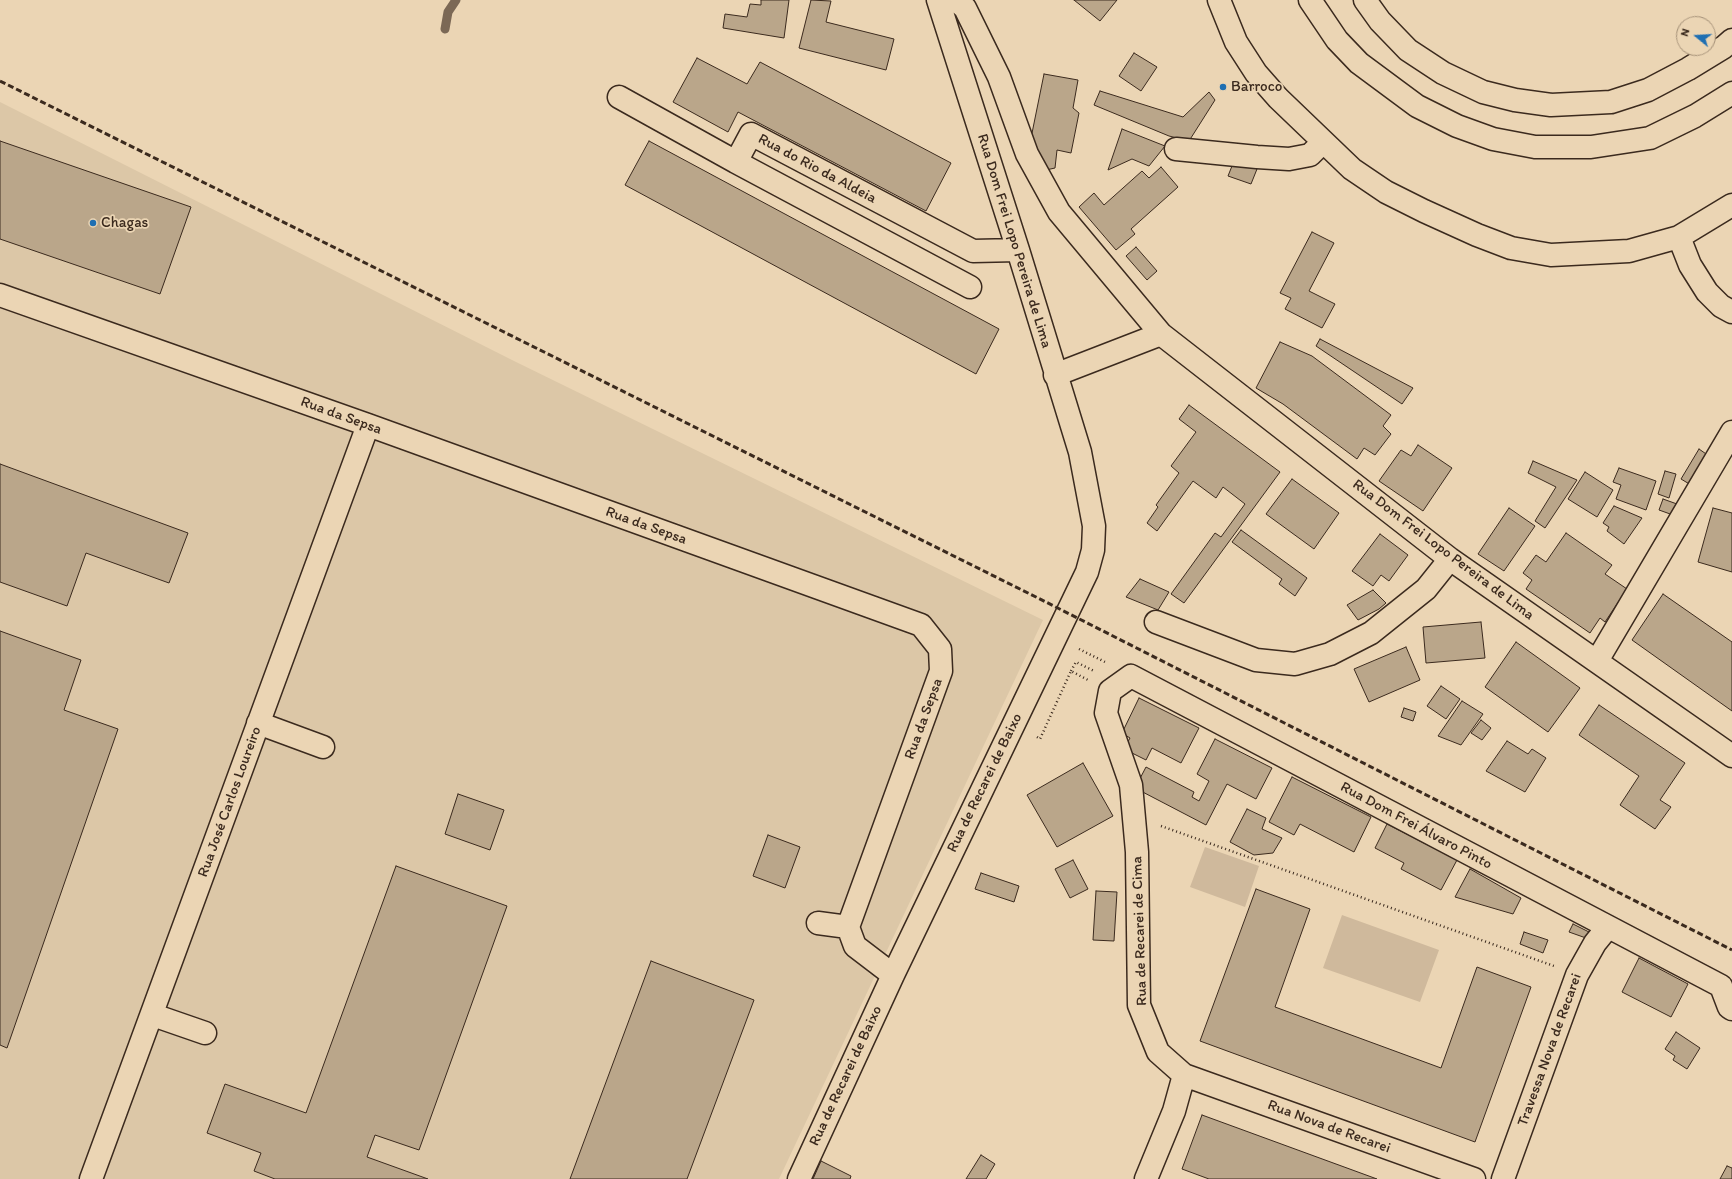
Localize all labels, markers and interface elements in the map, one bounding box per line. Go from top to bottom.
north arrow [1676,16,1716,56]
text: N [1678,27,1692,38]
place label: Barroco [1231,78,1282,96]
marker: Barroco [1218,82,1228,92]
street label: Rua do Rio da Aldeia [755,130,879,208]
street label: Rua Dom Frei Lopo Pereira de Lima [973,132,1055,350]
place label: Chagas [101,214,148,232]
marker: Chagas [88,218,98,228]
street label: Rua da Sepsa [298,393,384,439]
street label: Rua Dom Frei Lopo Pereira de Lima [1349,476,1537,624]
street label: Rua da Sepsa [603,503,689,549]
street label: Rua da Sepsa [901,676,947,762]
street label: Rua de Recarei de Baixo [943,710,1027,856]
street label: Rua José Carlos Loureiro [194,724,266,880]
street label: Rua Dom Frei Álvaro Pinto [1337,778,1495,874]
street label: Rua de Recarei de Cima [1128,856,1152,1006]
street label: Travessa Nova de Recarei [1514,971,1586,1129]
street label: Rua de Recarei de Baixo [806,1003,886,1149]
street label: Rua Nova de Recarei [1265,1096,1393,1158]

